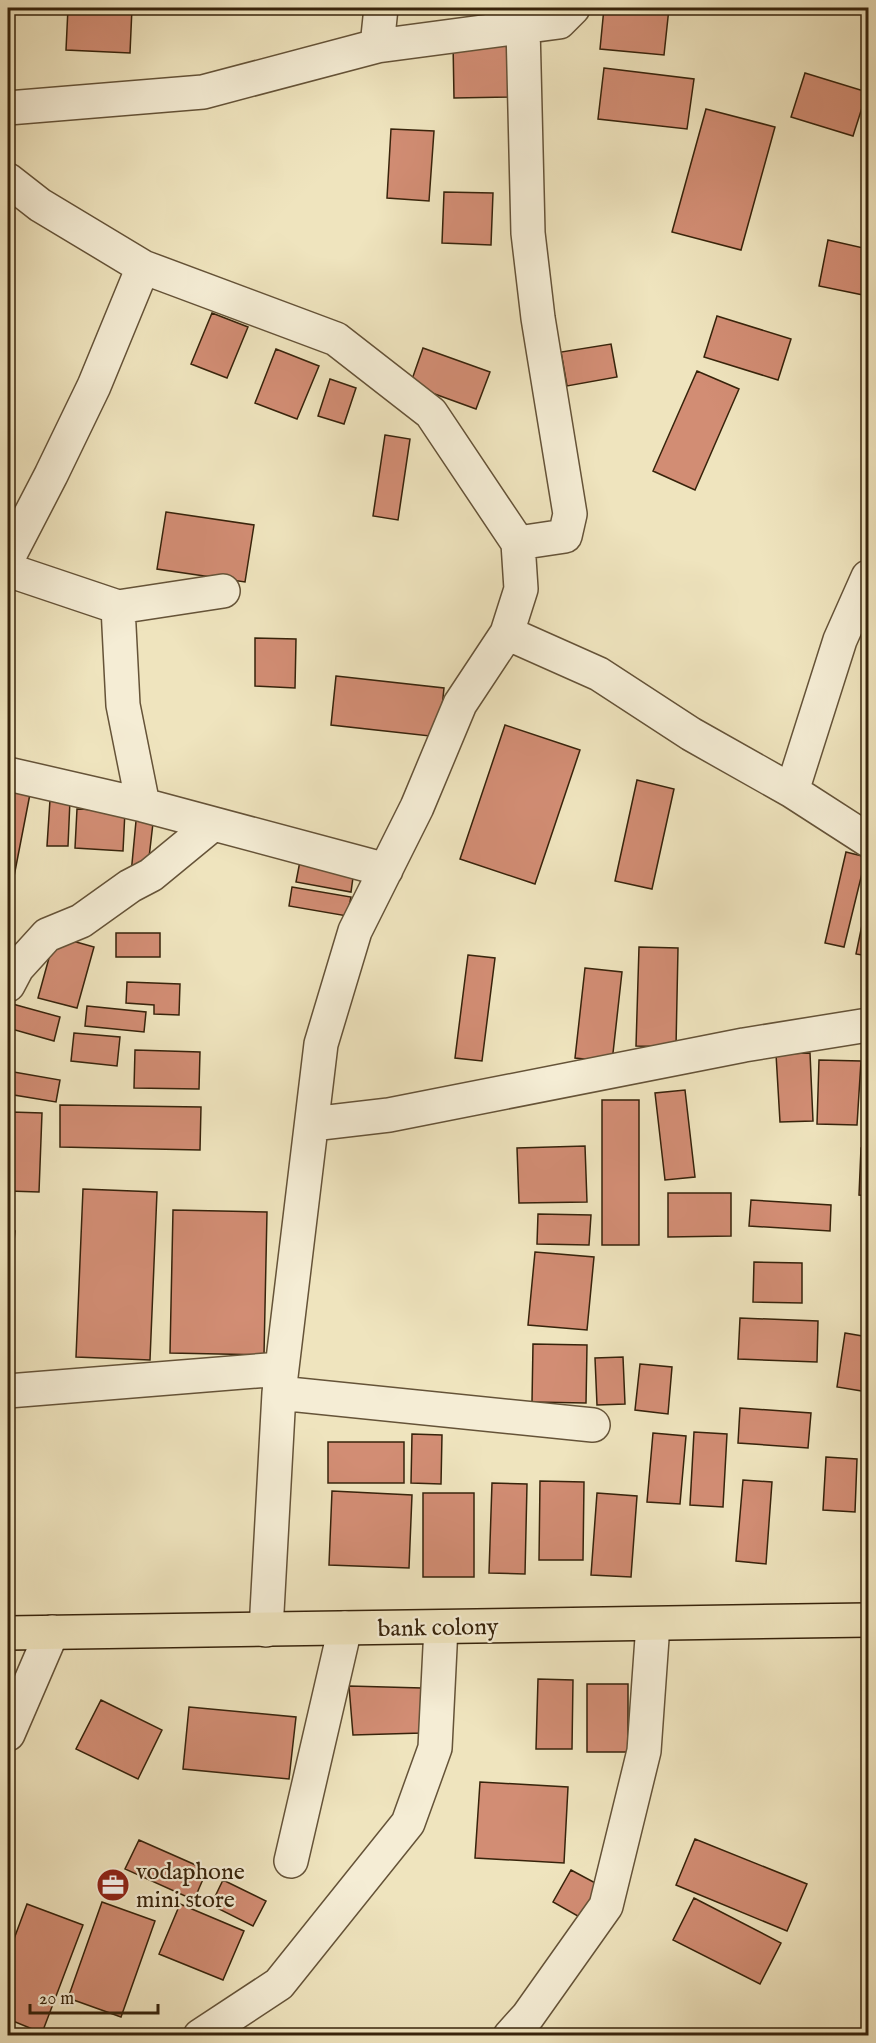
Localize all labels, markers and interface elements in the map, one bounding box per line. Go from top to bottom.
street label: bank colony [377,1612,499,1645]
place label: vodaphone mini store [136,1857,245,1916]
office icon: vodaphone mini store [95,1867,131,1903]
scale bar [30,1977,158,2015]
text: 20 m [39,1988,74,2011]

